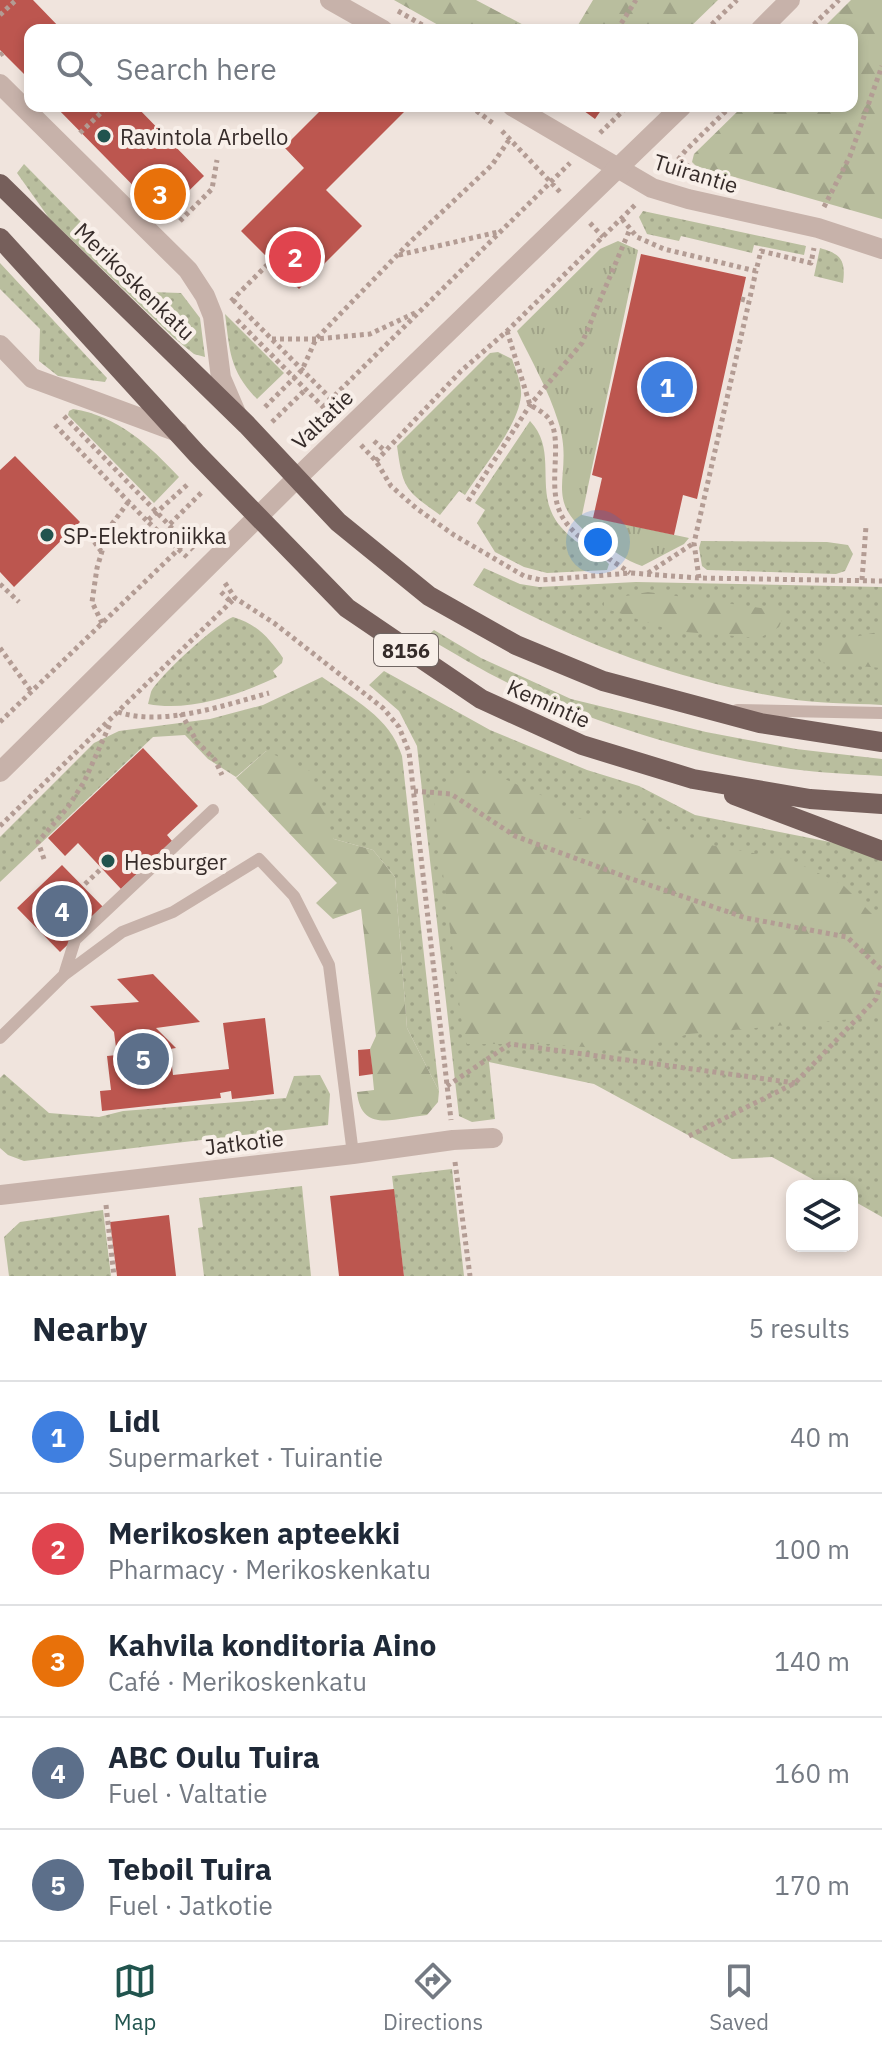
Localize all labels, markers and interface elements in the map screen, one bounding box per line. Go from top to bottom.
search box [24,24,858,112]
icon: search [52,46,96,90]
text: Search here [116,49,277,88]
place label: Ravintola Arbello [120,122,288,151]
marker: Ravintola Arbello [95,127,113,145]
street label: Tuirantie [650,146,742,200]
pin: 3 [134,164,186,224]
street label: Merikoskenkatu [68,216,202,346]
pin: 2 [269,227,321,287]
pin: 1 [641,357,693,417]
street label: Valtatie [285,382,359,456]
place label: SP-Elektroniikka [63,521,227,550]
your location [578,522,618,562]
marker: SP-Elektroniikka [38,526,56,544]
road number: 8156 [374,634,438,666]
street label: Kemintie [503,672,595,734]
place label: Hesburger [124,847,227,876]
marker: Hesburger [99,852,117,870]
pin: 4 [36,881,88,941]
pin: 5 [117,1029,169,1089]
street label: Jatkotie [203,1123,285,1161]
map controls [786,1180,858,1252]
button: layers [786,1180,858,1252]
text: Nearby [32,1306,147,1350]
text: 5 results [748,1311,850,1345]
text: Lidl [108,1401,160,1440]
text: 1 [50,1420,66,1454]
text: 40 m [790,1420,850,1454]
text: Supermarket · Tuirantie [108,1440,383,1474]
text: Merikosken apteekki [108,1513,400,1552]
text: 2 [50,1532,66,1566]
text: 100 m [774,1532,850,1566]
text: Pharmacy · Merikoskenkatu [108,1552,431,1586]
text: Kahvila konditoria Aino [108,1625,436,1664]
text: 3 [50,1644,66,1678]
text: 140 m [774,1644,850,1678]
text: Café · Merikoskenkatu [108,1664,367,1698]
text: ABC Oulu Tuira [108,1737,320,1776]
text: 4 [50,1756,66,1790]
text: 160 m [774,1756,850,1790]
text: Fuel · Valtatie [108,1776,268,1810]
text: Teboil Tuira [108,1849,272,1888]
text: 5 [50,1868,66,1902]
text: 170 m [774,1868,850,1902]
text: Fuel · Jatkotie [108,1888,273,1922]
tab: Map [113,1959,157,2036]
tab: Directions [383,1959,483,2036]
tab: Saved [709,1959,769,2036]

